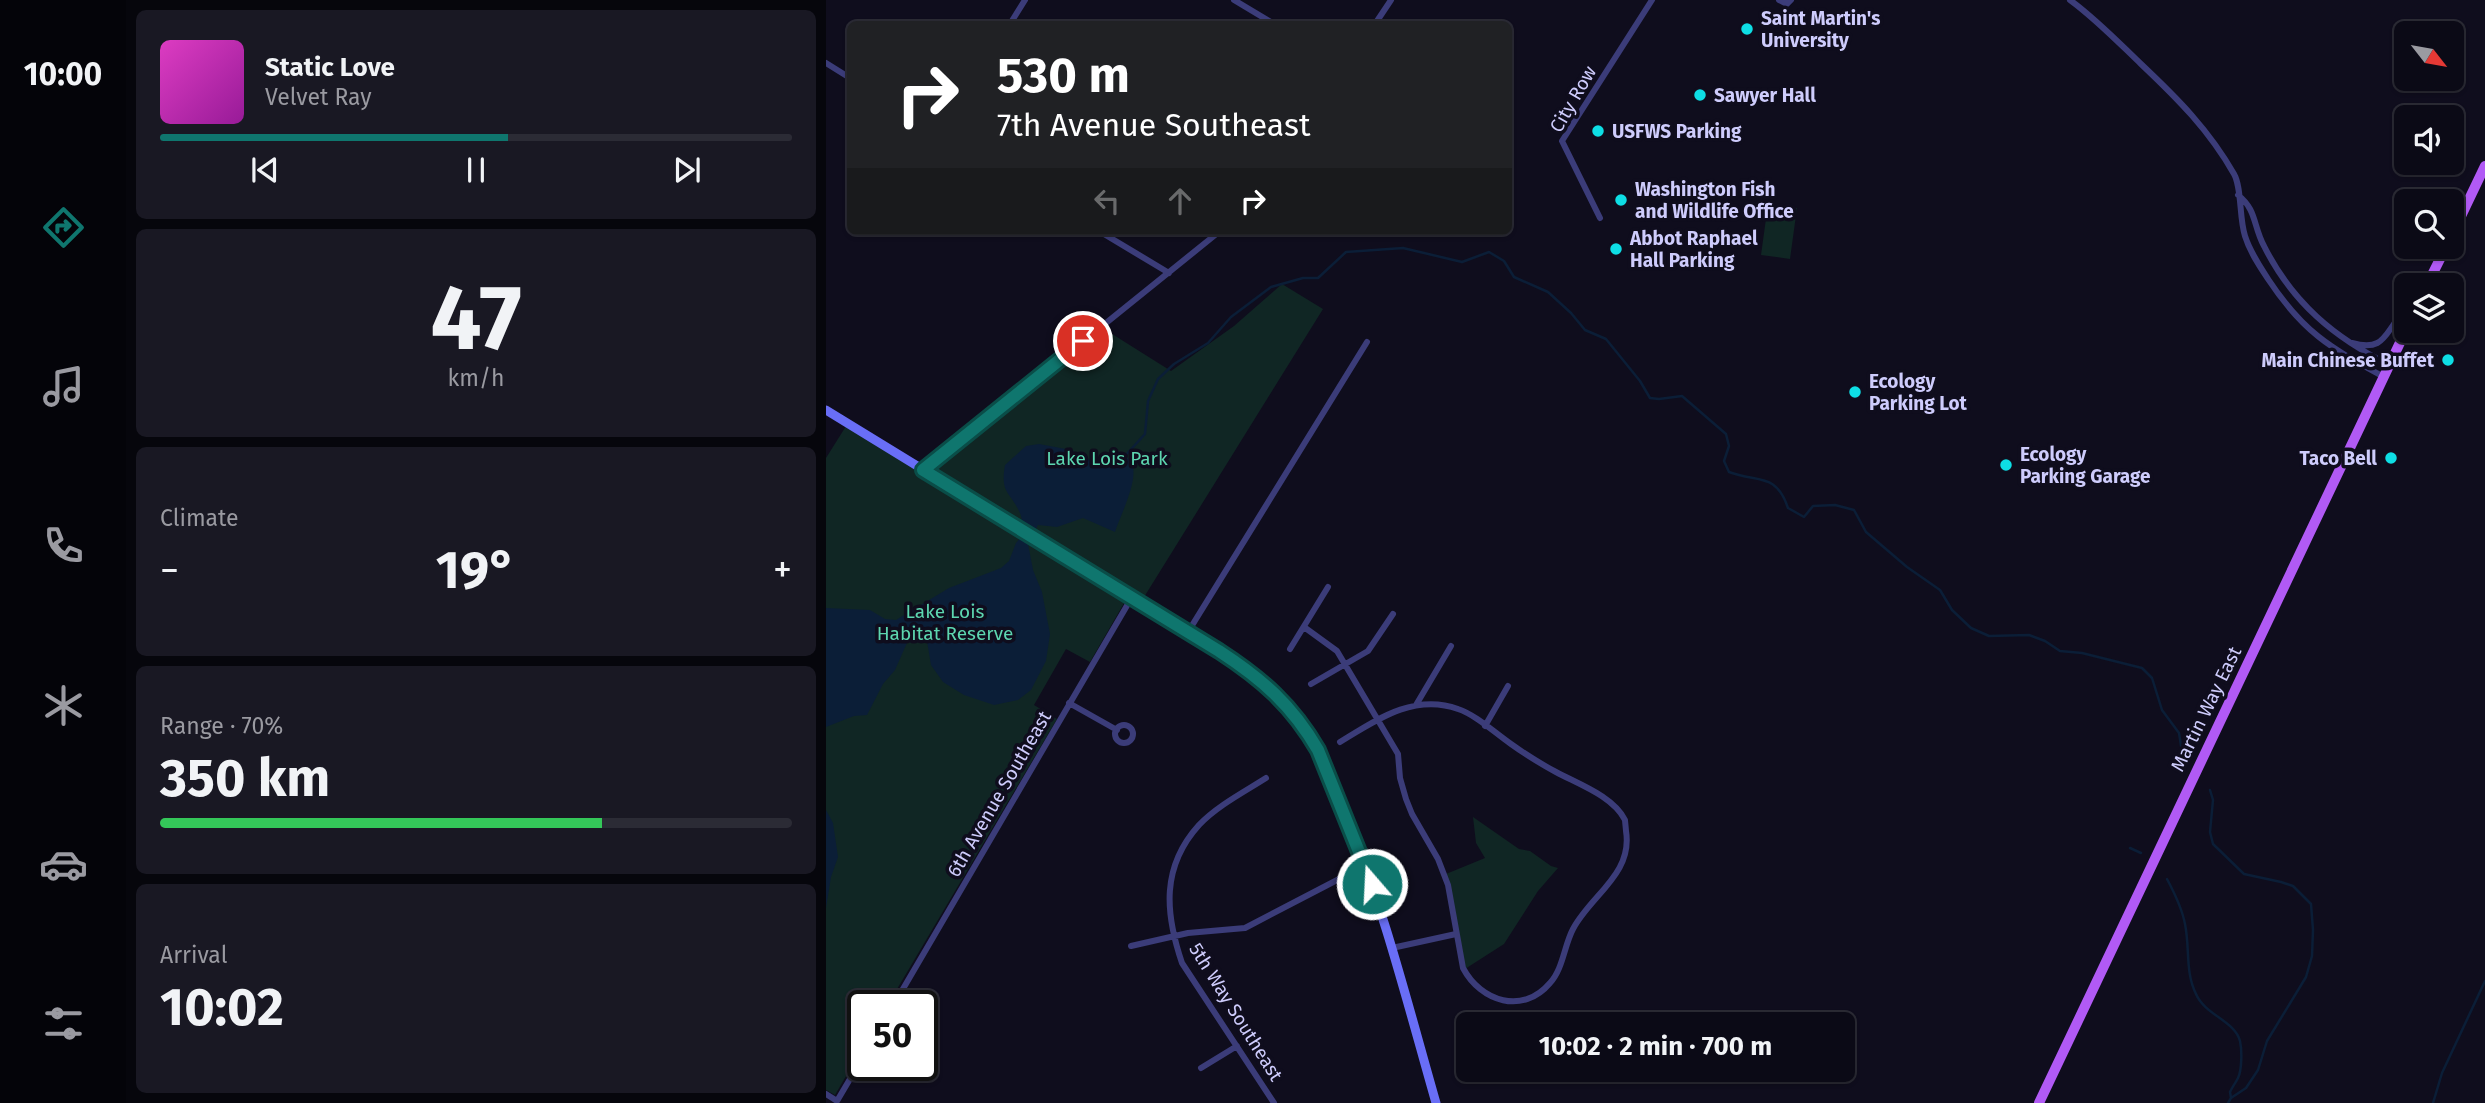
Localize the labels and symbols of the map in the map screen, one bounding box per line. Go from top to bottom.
place label: Saint Martin's University [1761,7,1880,52]
marker: Saint Martin's University [1739,21,1755,37]
north arrow [2394,21,2464,91]
street label: City Row [1545,61,1601,136]
place label: Sawyer Hall [1714,84,1816,107]
marker: Sawyer Hall [1692,87,1708,103]
place label: USFWS Parking [1612,120,1742,143]
marker: USFWS Parking [1590,123,1606,139]
place label: Washington Fish and Wildlife Office [1635,178,1794,223]
marker: Washington Fish and Wildlife Office [1613,192,1629,208]
place label: Abbot Raphael Hall Parking [1629,227,1758,272]
marker: Abbot Raphael Hall Parking [1608,241,1624,257]
pin [1053,311,1113,371]
place label: Main Chinese Buffet [2261,349,2435,372]
marker: Main Chinese Buffet [2440,352,2456,368]
place label: Ecology Parking Lot [1869,370,1968,415]
marker: Ecology Parking Lot [1847,384,1863,400]
place label: Ecology Parking Garage [2020,443,2151,488]
park label: Lake Lois Park [1046,447,1168,470]
place label: Taco Bell [2299,447,2377,470]
marker: Taco Bell [2383,450,2399,466]
marker: Ecology Parking Garage [1998,457,2014,473]
park label: Lake Lois Habitat Reserve [877,600,1013,645]
street label: Martin Way East [2166,643,2246,775]
street label: 6th Avenue Southeast [942,707,1056,881]
position arrow [1335,847,1409,921]
street label: 5th Way Southeast [1184,939,1288,1085]
speed limit sign: 50 [847,990,938,1081]

